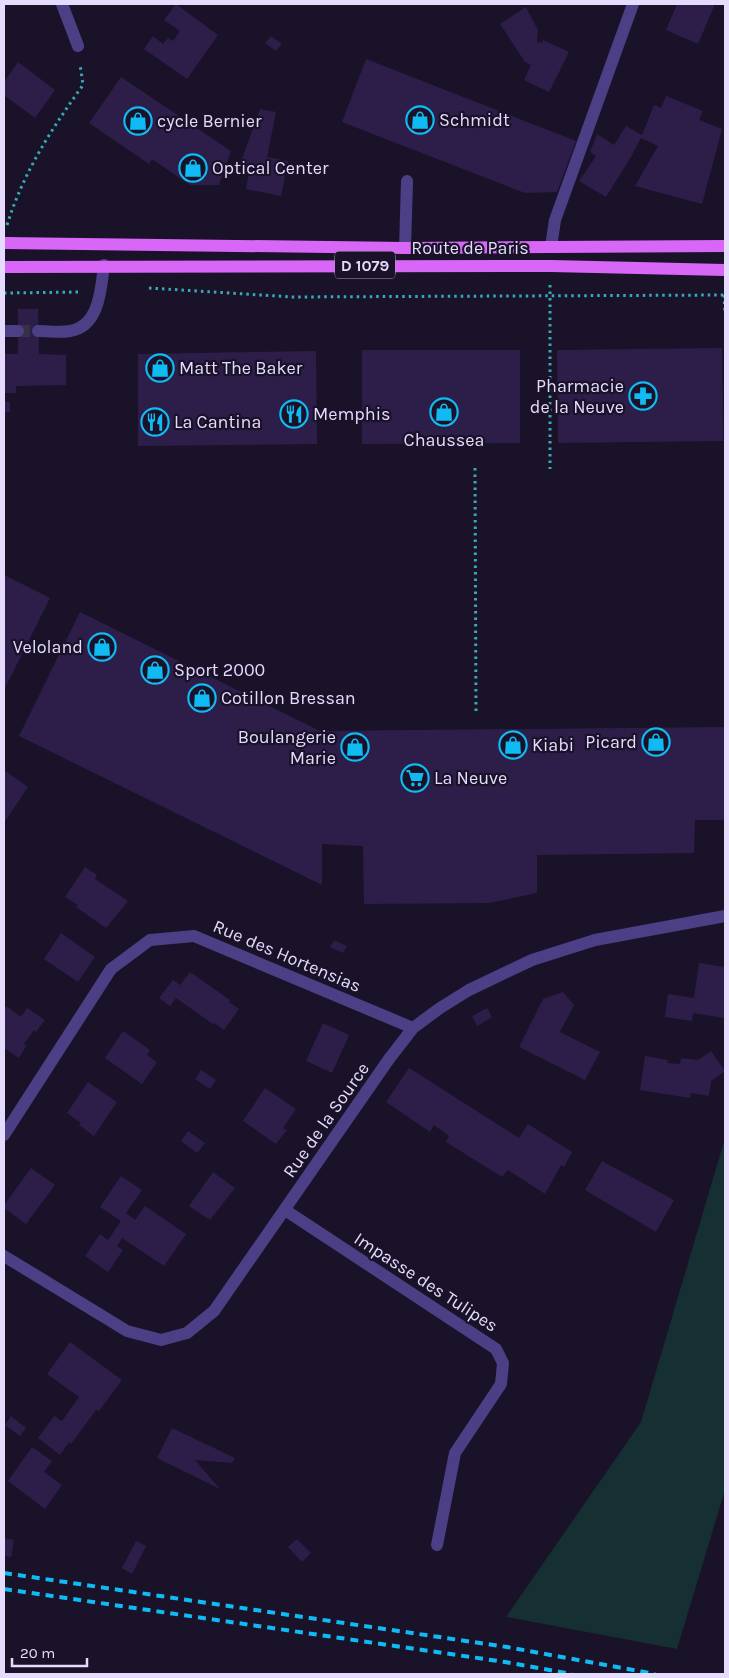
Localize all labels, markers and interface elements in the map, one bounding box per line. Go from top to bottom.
shop icon: Schmidt [405,105,435,135]
shop icon: cycle Bernier [123,106,153,136]
place label: Schmidt [439,109,510,131]
place label: cycle Bernier [157,110,262,132]
shop icon: Optical Center [178,153,208,183]
place label: Optical Center [212,157,329,179]
street label: Route de Paris [411,237,529,259]
road number: D 1079 [335,252,395,278]
shop icon: Matt The Baker [145,353,175,383]
place label: Matt The Baker [179,357,303,379]
place label: Pharmacie de la Neuve [530,375,624,418]
pharmacy icon: Pharmacie de la Neuve [628,381,658,411]
shop icon: Chaussea [429,397,459,427]
restaurant icon: Memphis [279,399,309,429]
place label: Memphis [313,403,391,425]
restaurant icon: La Cantina [140,407,170,437]
place label: La Cantina [174,411,261,433]
place label: Chaussea [404,429,484,451]
shop icon: Veloland [87,632,117,662]
place label: Veloland [13,636,83,658]
shop icon: Sport 2000 [140,655,170,685]
place label: Sport 2000 [174,659,265,681]
shop icon: Cotillon Bressan [187,683,217,713]
place label: Cotillon Bressan [221,687,356,709]
place label: Boulangerie Marie [238,726,336,769]
shop icon: Picard [641,727,671,757]
shop icon: Kiabi [498,730,528,760]
place label: Picard [585,731,637,753]
shop icon: Boulangerie Marie [340,732,370,762]
place label: Kiabi [532,734,574,756]
supermarket icon: La Neuve [400,763,430,793]
place label: La Neuve [434,767,507,789]
street label: Rue des Hortensias [210,915,364,997]
street label: Rue de la Source [278,1058,374,1182]
street label: Impasse des Tulipes [350,1227,502,1337]
scale bar [12,1636,88,1668]
text: 20 m [20,1644,55,1662]

